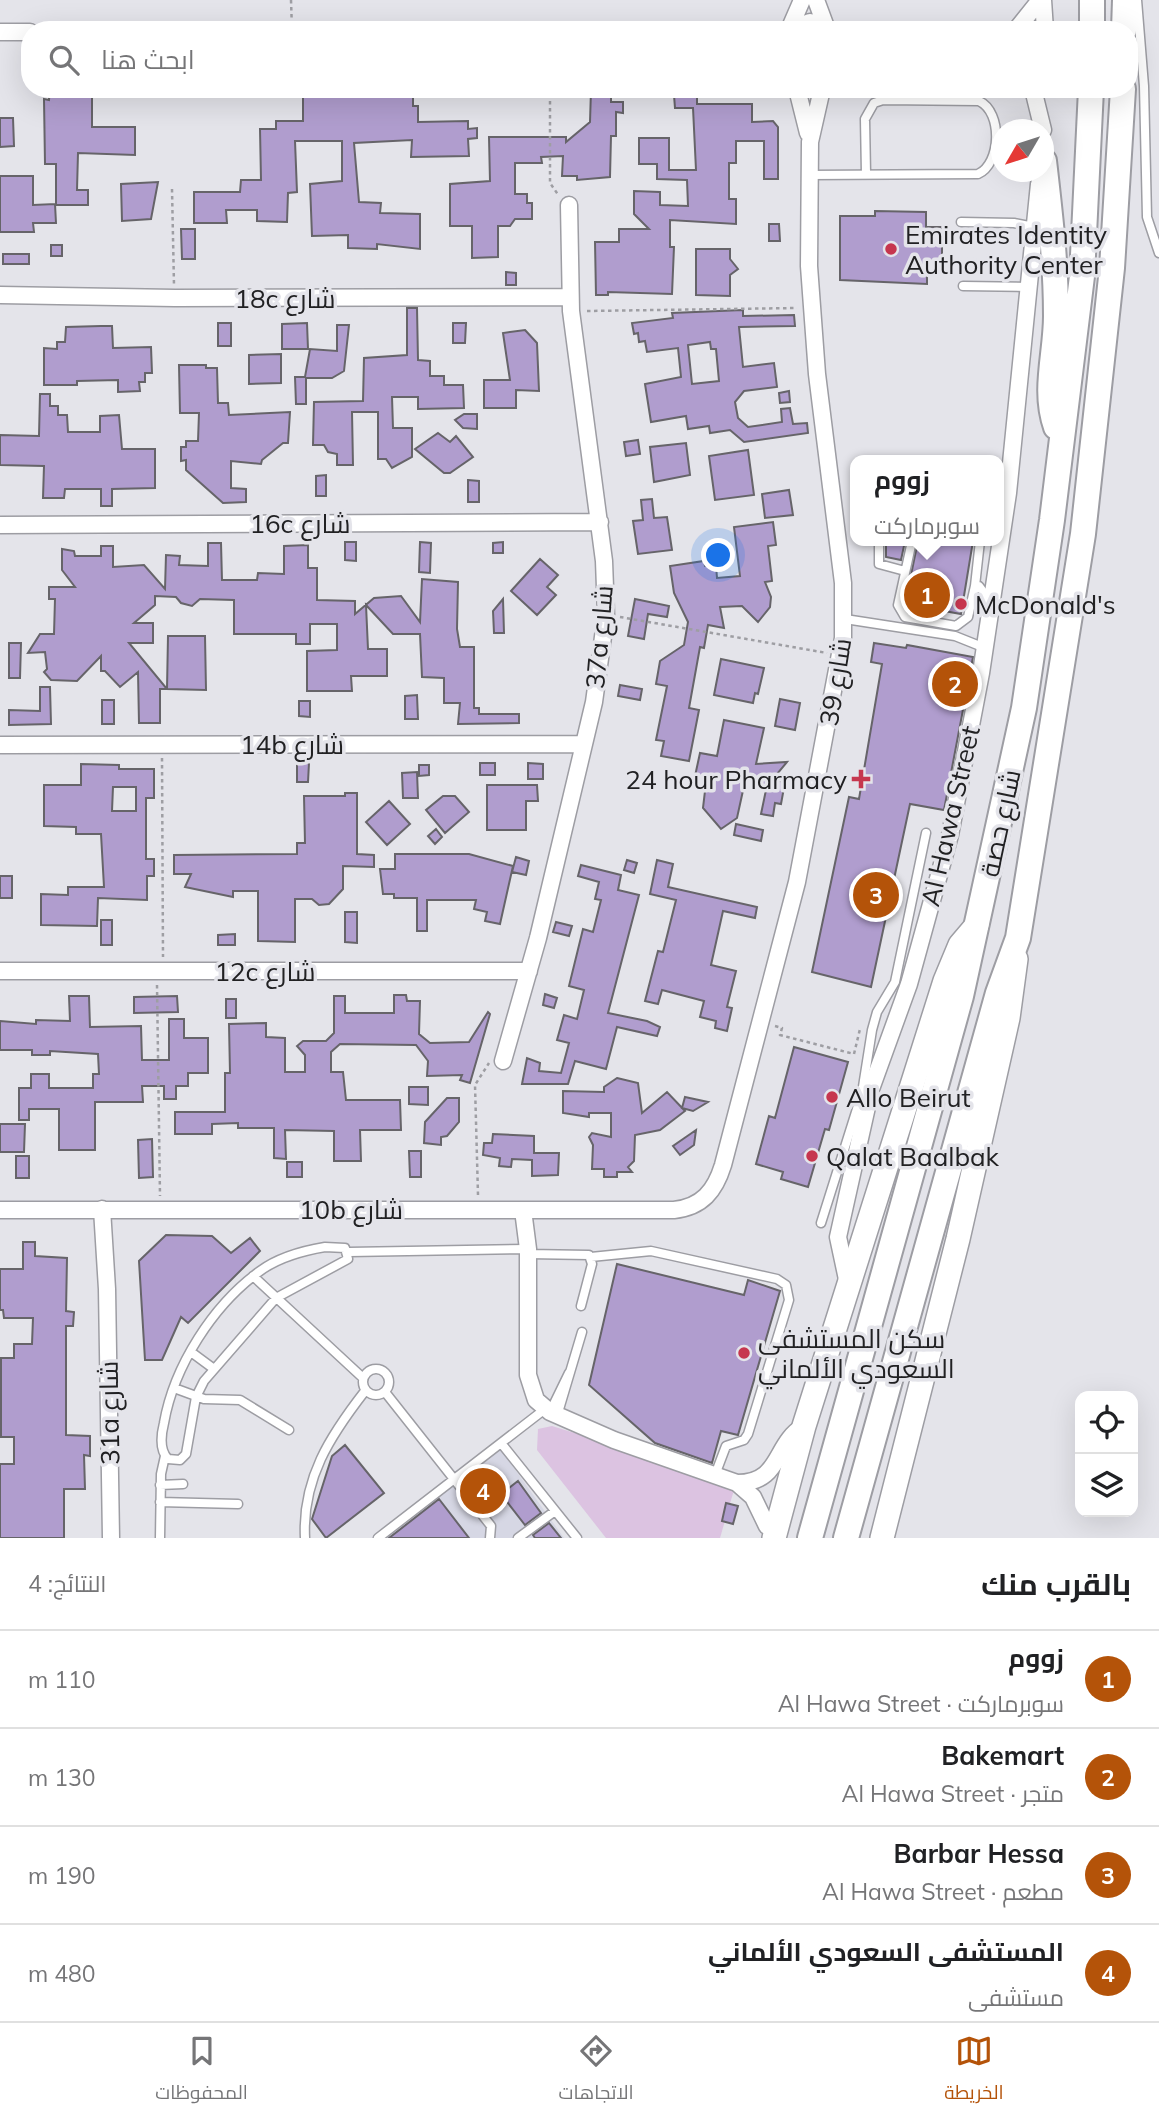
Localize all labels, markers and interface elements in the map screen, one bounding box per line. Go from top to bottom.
search box [21,21,1138,98]
icon: search [45,41,83,79]
text: ابحث هنا [101,43,195,76]
north arrow [991,119,1054,182]
place label: Emirates Identity Authority Center [905,218,1107,281]
marker: Emirates Identity Authority Center [883,241,899,257]
street label: 18c شارع [234,282,336,316]
popup [850,455,1004,546]
text: زووم [874,463,930,496]
street label: 16c شارع [249,507,351,541]
text: سوبرماركت [874,511,980,540]
your location [701,538,735,572]
pin: 1 [904,569,950,621]
street label: 37a شارع [578,584,621,690]
place label: McDonald's [975,588,1116,621]
marker: McDonald's [953,596,969,612]
street label: شارع 39 [812,636,859,728]
pin: 2 [932,658,978,710]
street label: Al Hawa Street [913,723,987,909]
street label: 14b شارع [240,728,344,762]
place label: 24 hour Pharmacy [625,763,847,796]
street label: شارع حصة [973,766,1028,880]
marker: 24 hour Pharmacy [853,771,869,787]
pin: 3 [853,869,899,921]
street label: 12c شارع [214,955,316,989]
place label: Allo Beirut [846,1081,971,1114]
marker: Allo Beirut [824,1089,840,1105]
place label: Qalat Baalbak [826,1140,1000,1173]
marker: Qalat Baalbak [804,1148,820,1164]
street label: 10b شارع [299,1193,403,1227]
place label: سكن المستشفى السعودي الألماني [758,1322,955,1390]
marker: سكن المستشفى السعودي الألماني [736,1345,752,1361]
street label: 31a شارع [92,1361,127,1465]
map controls [1075,1391,1138,1517]
button: locate [1075,1391,1138,1454]
button: layers [1075,1454,1138,1517]
pin: 4 [460,1465,506,1517]
text: بالقرب منك [981,1565,1131,1603]
text: النتائج: 4 [28,1569,106,1598]
text: زووم [1008,1641,1064,1674]
text: 110 m [28,1665,96,1694]
text: 1 [1101,1665,1115,1694]
text: سوبرماركت · Al Hawa Street [778,1689,1064,1718]
text: Bakemart [941,1739,1064,1772]
text: 130 m [28,1763,96,1792]
text: 2 [1101,1763,1115,1792]
text: متجر · Al Hawa Street [842,1779,1064,1808]
text: Barbar Hessa [894,1837,1064,1870]
text: 190 m [28,1861,96,1890]
text: 3 [1101,1861,1115,1890]
text: مطعم · Al Hawa Street [822,1877,1064,1906]
text: المستشفى السعودي الألماني [708,1935,1064,1968]
text: 480 m [28,1959,96,1988]
text: 4 [1101,1959,1115,1988]
text: مستشفى [968,1983,1064,2012]
tab: المحفوظات [155,2032,248,2110]
tab: الاتجاهات [558,2032,634,2110]
tab: الخريطة [944,2032,1004,2110]

